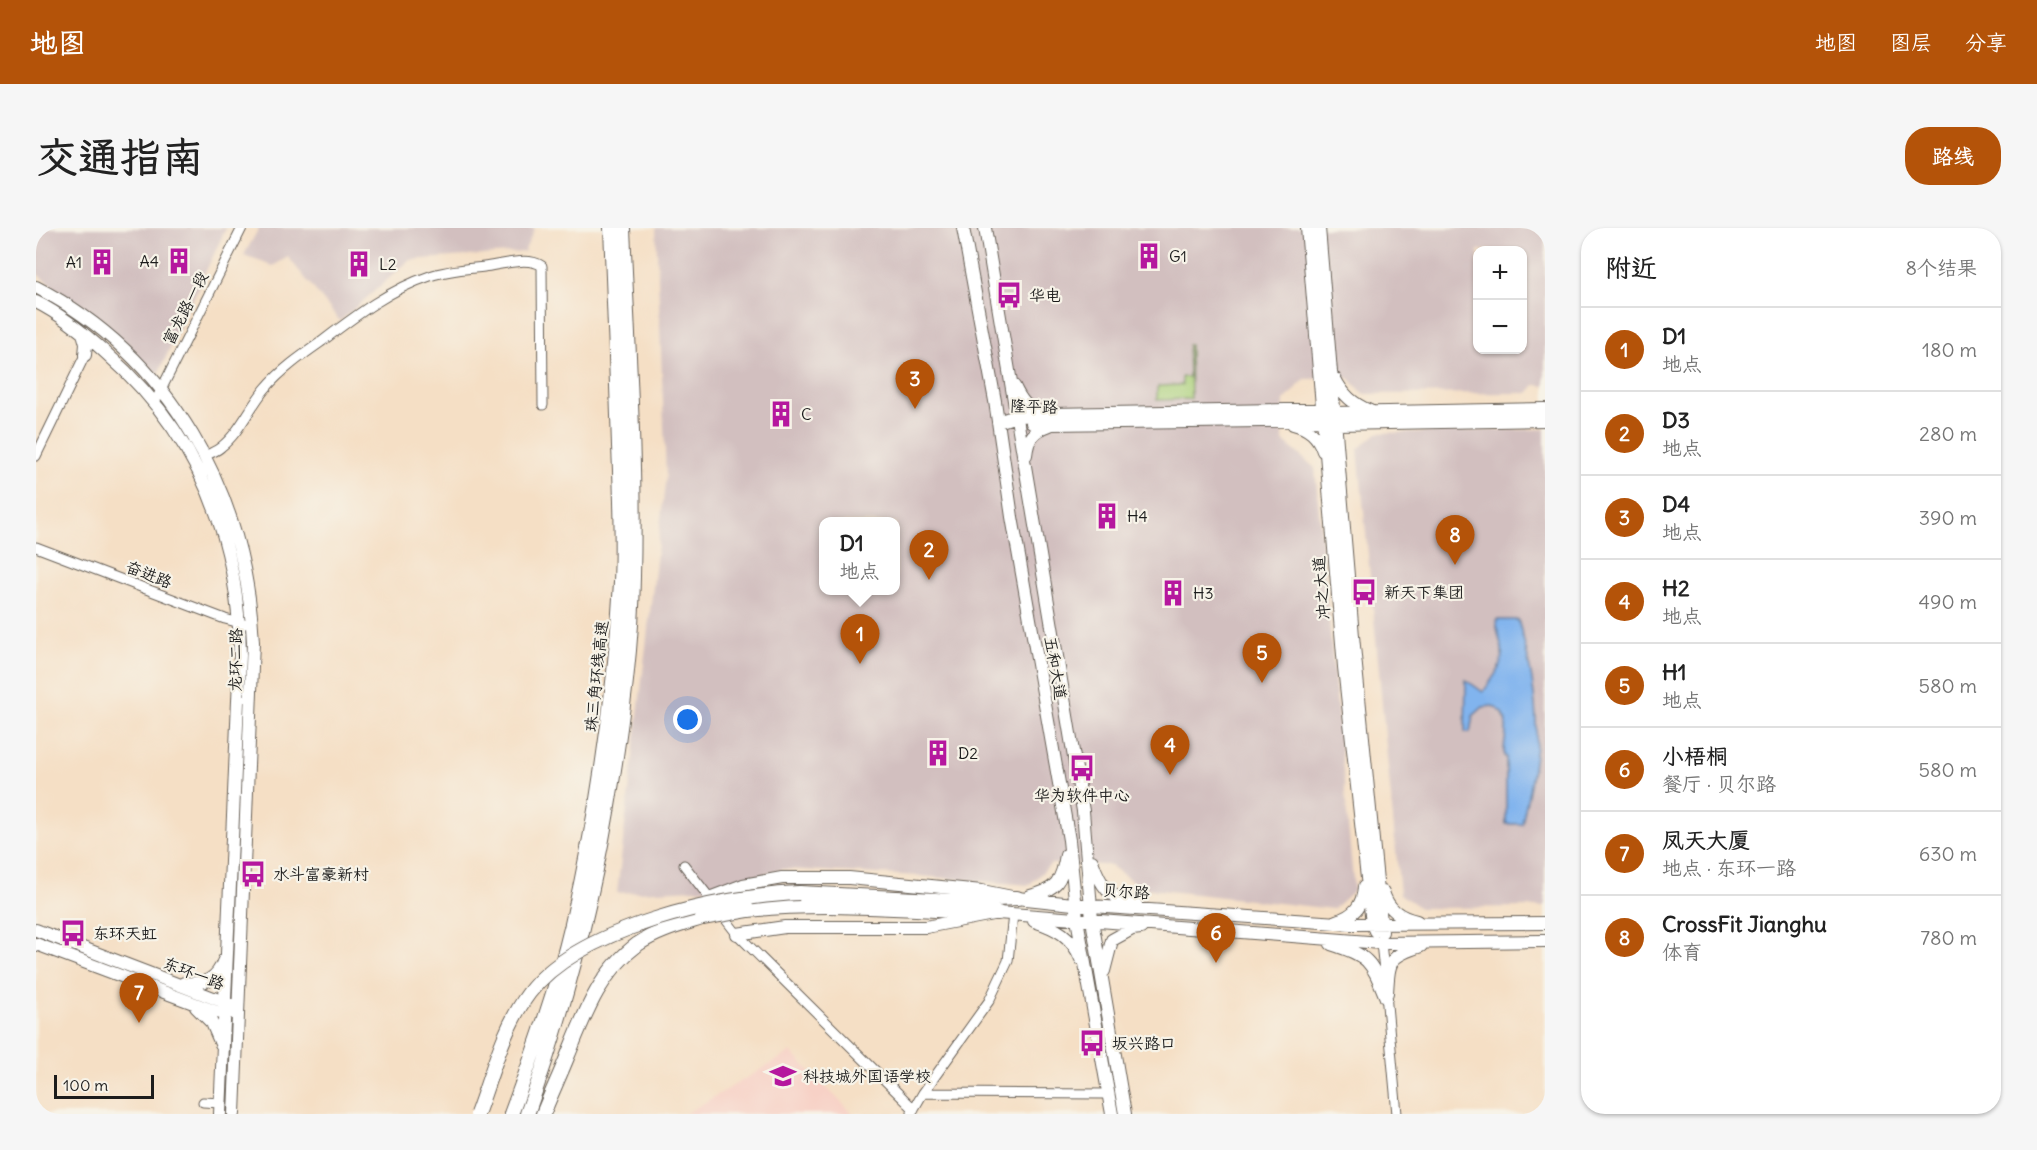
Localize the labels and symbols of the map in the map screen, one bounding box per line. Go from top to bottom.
building icon: G1 [1134,241,1164,271]
building icon: A4 [164,246,194,276]
place label: G1 [1169,246,1187,266]
building icon: A1 [87,247,117,277]
building icon: L2 [344,249,374,279]
place label: A4 [139,251,159,271]
place label: A1 [66,252,82,272]
place label: L2 [379,254,397,274]
street label: 富龙路一段 [158,268,212,348]
bus stop icon: 华电 [994,280,1024,310]
place label: 华电 [1029,285,1061,305]
pin: 3 [896,360,934,409]
street label: 隆平路 [1010,395,1058,417]
building icon: C [766,399,796,429]
place label: C [801,404,812,424]
building icon: H4 [1092,501,1122,531]
place label: H4 [1127,506,1148,526]
pin: 8 [1436,516,1474,565]
pin: 2 [910,530,948,580]
street label: 冲之大道 [1308,555,1334,621]
street label: 奋进路 [123,556,175,592]
bus stop icon: 新天下集团 [1349,577,1379,607]
building icon: H3 [1158,578,1188,608]
place label: 新天下集团 [1384,582,1464,602]
place label: H3 [1193,583,1214,603]
pin: 1 [840,614,880,664]
street label: 珠三角环线高速 [580,619,612,733]
street label: 龙环二路 [224,628,246,692]
pin: 5 [1242,634,1282,683]
street label: 五和大道 [1041,635,1071,701]
your location [673,705,702,734]
pin: 4 [1150,726,1190,775]
building icon: D2 [923,738,953,768]
place label: D2 [958,743,978,763]
bus stop icon: 华为软件中心 [1067,753,1097,783]
place label: 华为软件中心 [1034,785,1130,805]
bus stop icon: 水斗富豪新村 [238,859,268,889]
place label: 水斗富豪新村 [273,864,369,884]
street label: 贝尔路 [1101,879,1151,903]
pin: 6 [1196,914,1236,963]
bus stop icon: 东环天虹 [58,918,88,948]
place label: 东环天虹 [93,923,157,943]
street label: 东环一路 [161,952,227,994]
pin: 7 [120,974,158,1023]
bus stop icon: 坂兴路口 [1077,1028,1107,1058]
place label: 坂兴路口 [1112,1033,1176,1053]
school or university icon: 科技城外国语学校 [768,1061,798,1091]
place label: 科技城外国语学校 [803,1066,931,1086]
scale bar [54,1072,154,1100]

